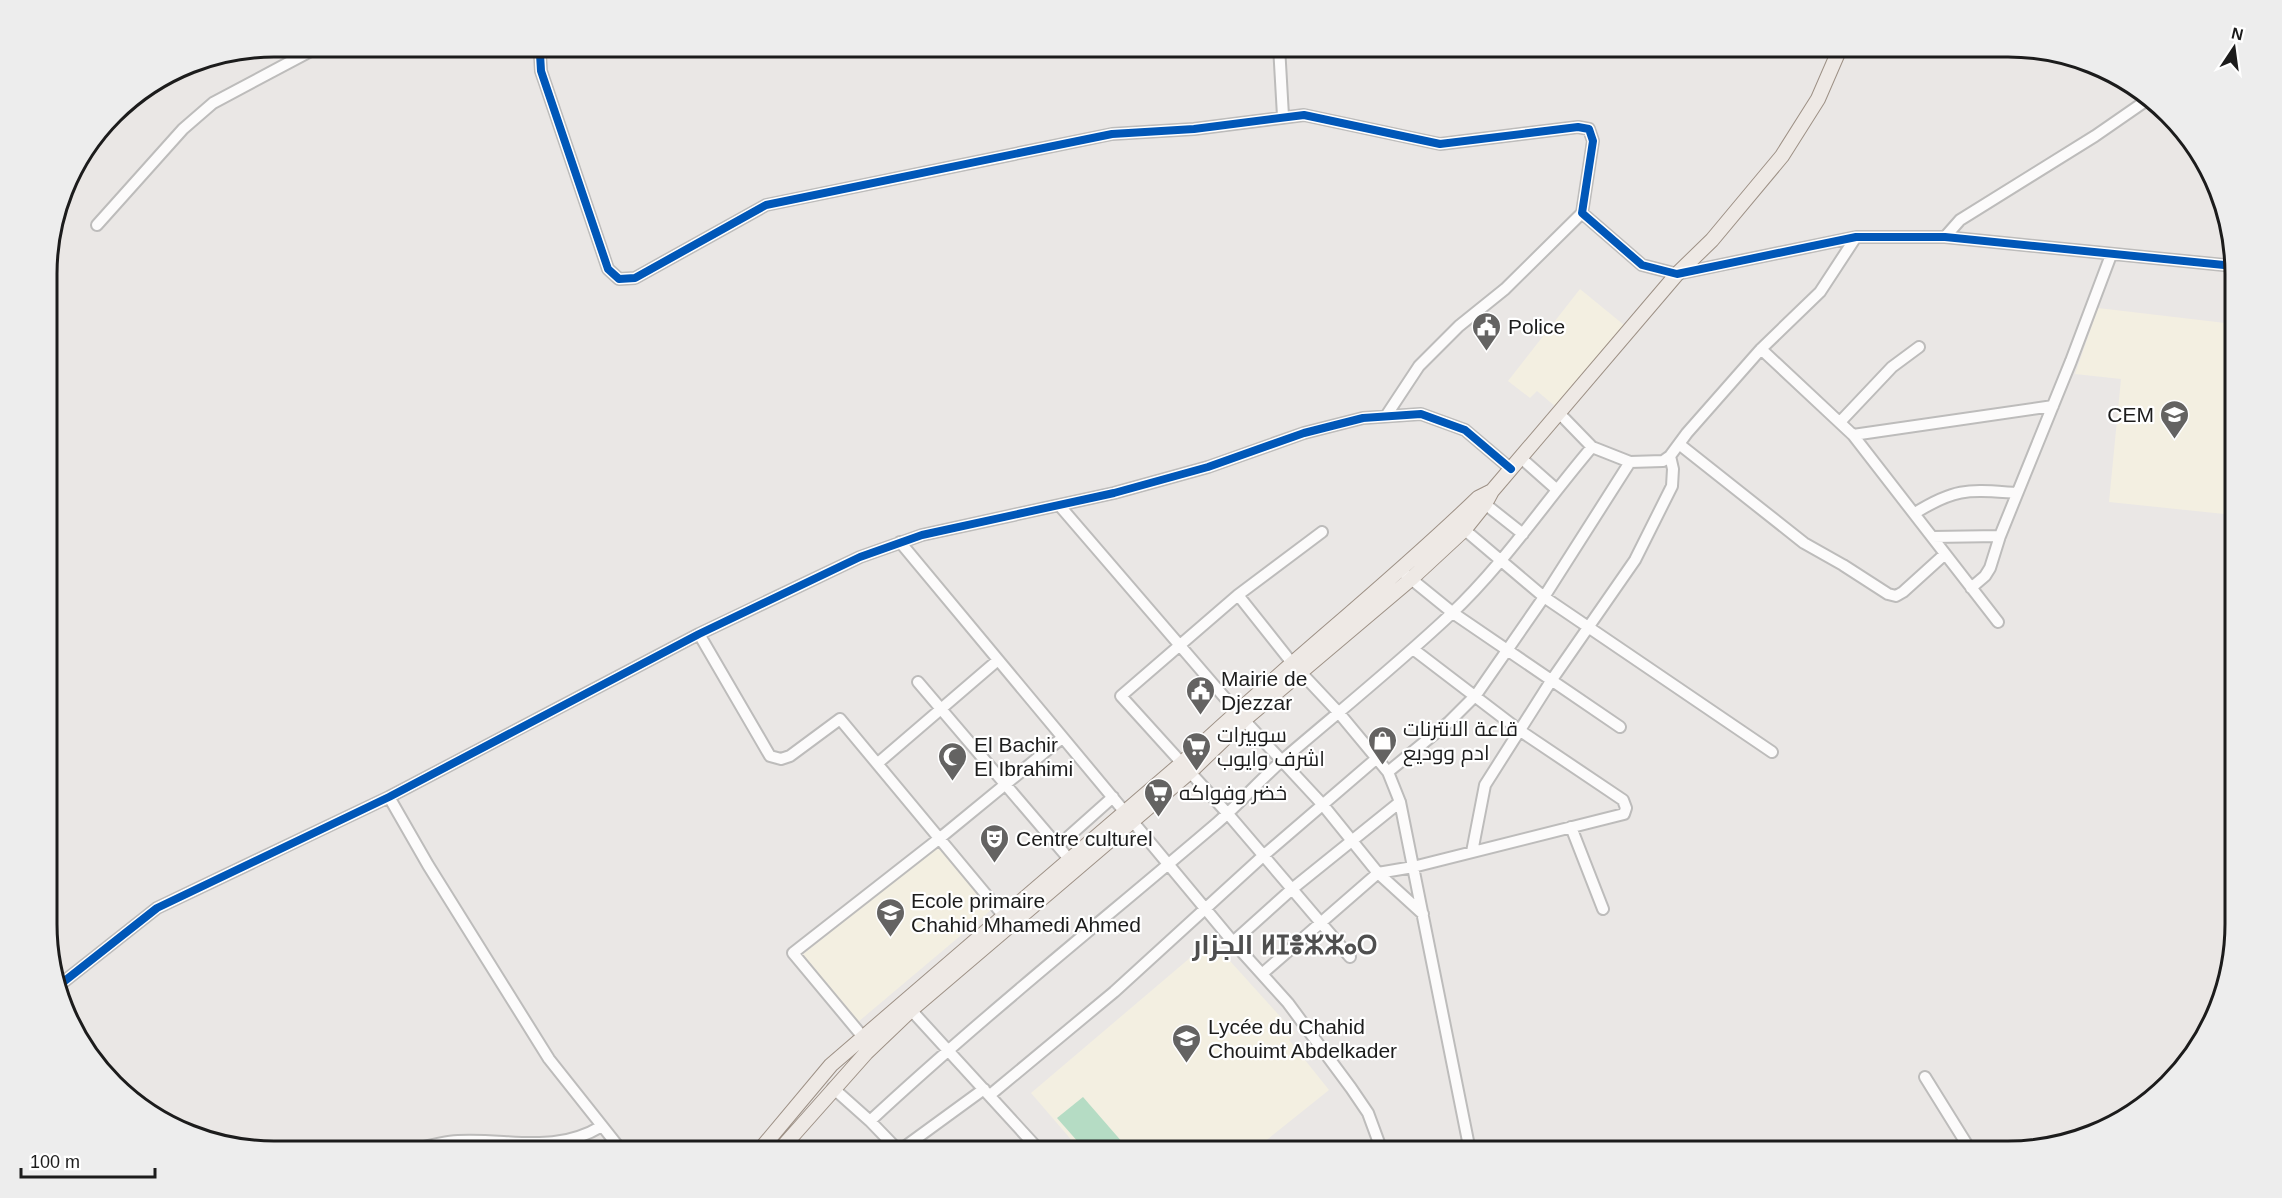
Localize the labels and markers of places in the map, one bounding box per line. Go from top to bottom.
public building icon: Police [1471,310,1503,352]
place label: Police [1508,315,1565,338]
school or university icon: CEM [2159,398,2191,440]
place label: CEM [2107,403,2154,426]
place label: Mairie de Djezzar [1221,667,1307,714]
public building icon: Mairie de Djezzar [1184,674,1216,716]
place label: قاعة الانترنات ادم ووديع [1403,717,1518,767]
place label: سوبيرات اشرف وايوب [1217,723,1325,771]
shop icon: قاعة الانترنات ادم ووديع [1366,724,1398,766]
supermarket icon: سوبيرات اشرف وايوب [1180,730,1212,772]
place label: El Bachir El Ibrahimi [974,733,1073,780]
mosque icon: El Bachir El Ibrahimi [937,740,969,782]
supermarket icon: خضر وفواكه [1142,776,1174,818]
place label: خضر وفواكه [1179,781,1287,805]
theatre icon: Centre culturel [979,822,1011,864]
place label: Centre culturel [1016,827,1153,850]
place label: Ecole primaire Chahid Mhamedi Ahmed [911,889,1141,936]
school or university icon: Ecole primaire Chahid Mhamedi Ahmed [874,896,906,938]
place label: Lycée du Chahid Chouimt Abdelkader [1208,1015,1397,1062]
school or university icon: Lycée du Chahid Chouimt Abdelkader [1171,1022,1203,1064]

